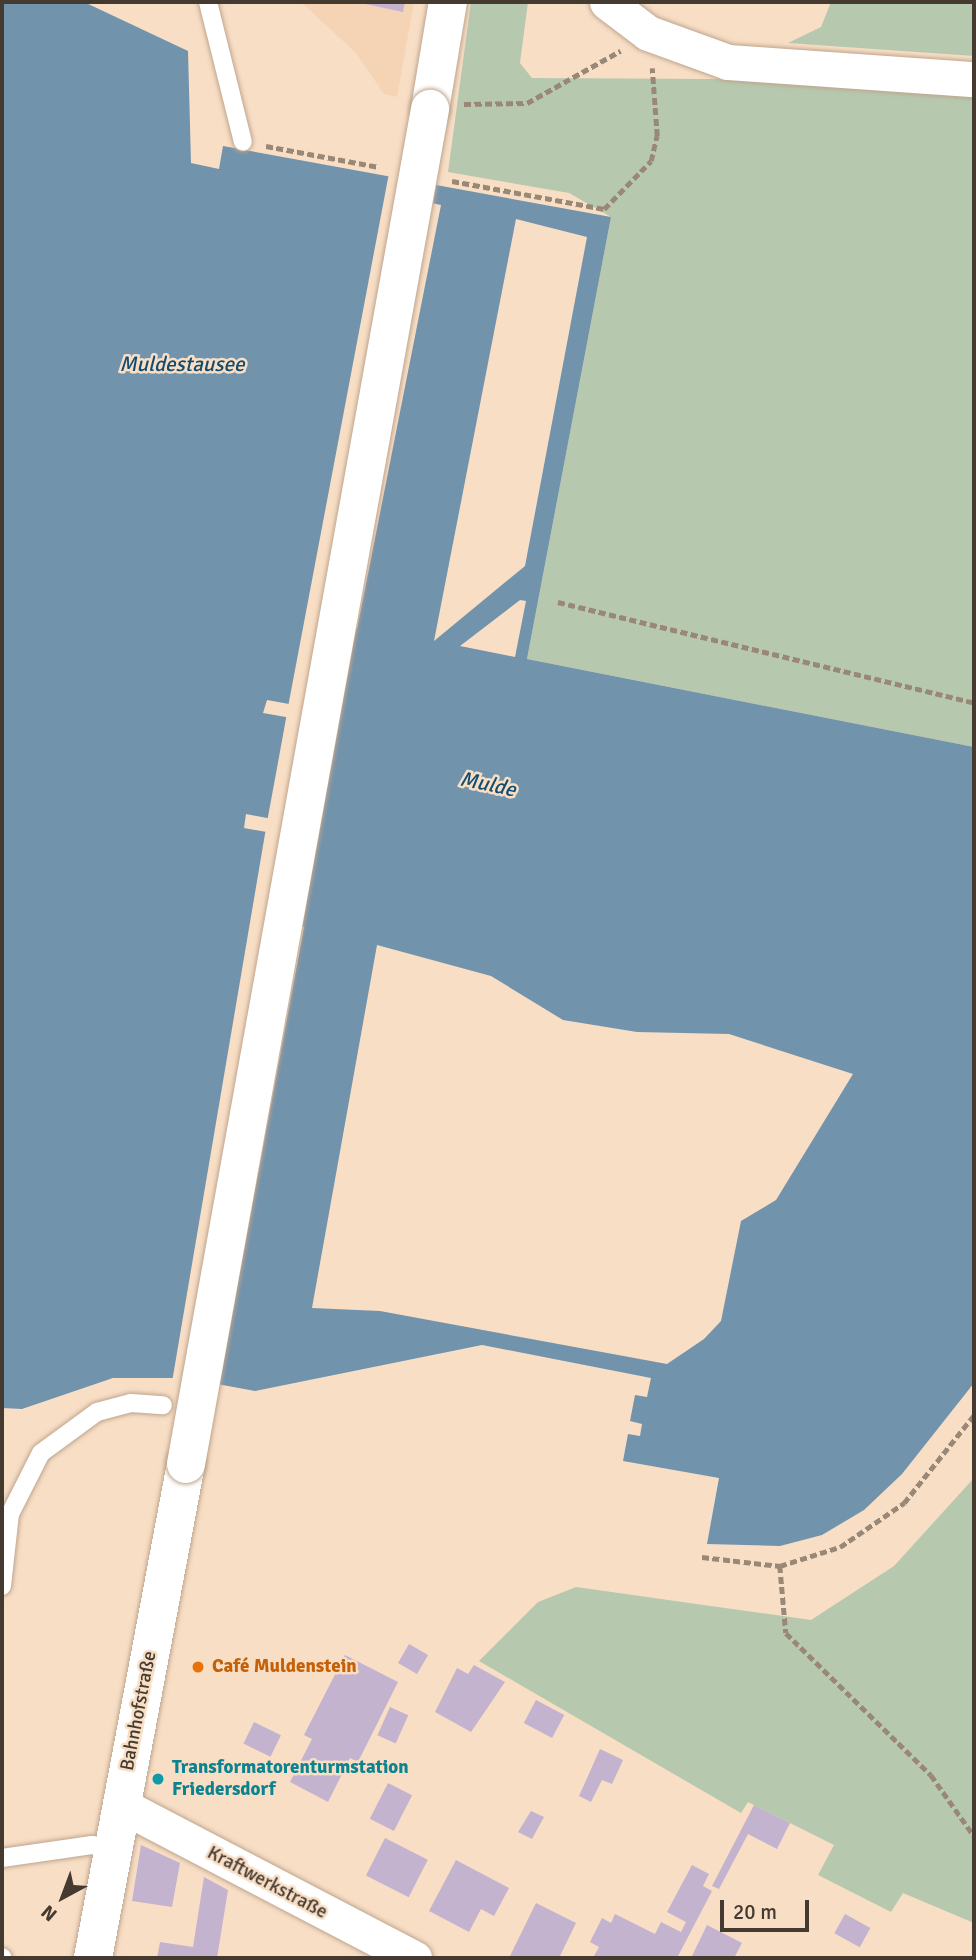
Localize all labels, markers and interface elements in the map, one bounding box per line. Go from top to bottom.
water label: Muldestausee [119,351,245,377]
water label: Mulde [458,766,518,802]
street label: Bahnhofstraße [116,1649,162,1773]
place label: Café Muldenstein [212,1656,357,1678]
marker: Café Muldenstein [190,1659,206,1675]
place label: Transformatorenturmstation Friedersdorf [172,1757,409,1801]
marker: Transformatorenturmstation Friedersdorf [150,1771,166,1787]
street label: Kraftwerkstraße [203,1842,331,1924]
north arrow [28,1862,98,1932]
scale bar [724,1886,813,1930]
text: N [36,1899,62,1926]
text: 20 m [733,1899,777,1925]

